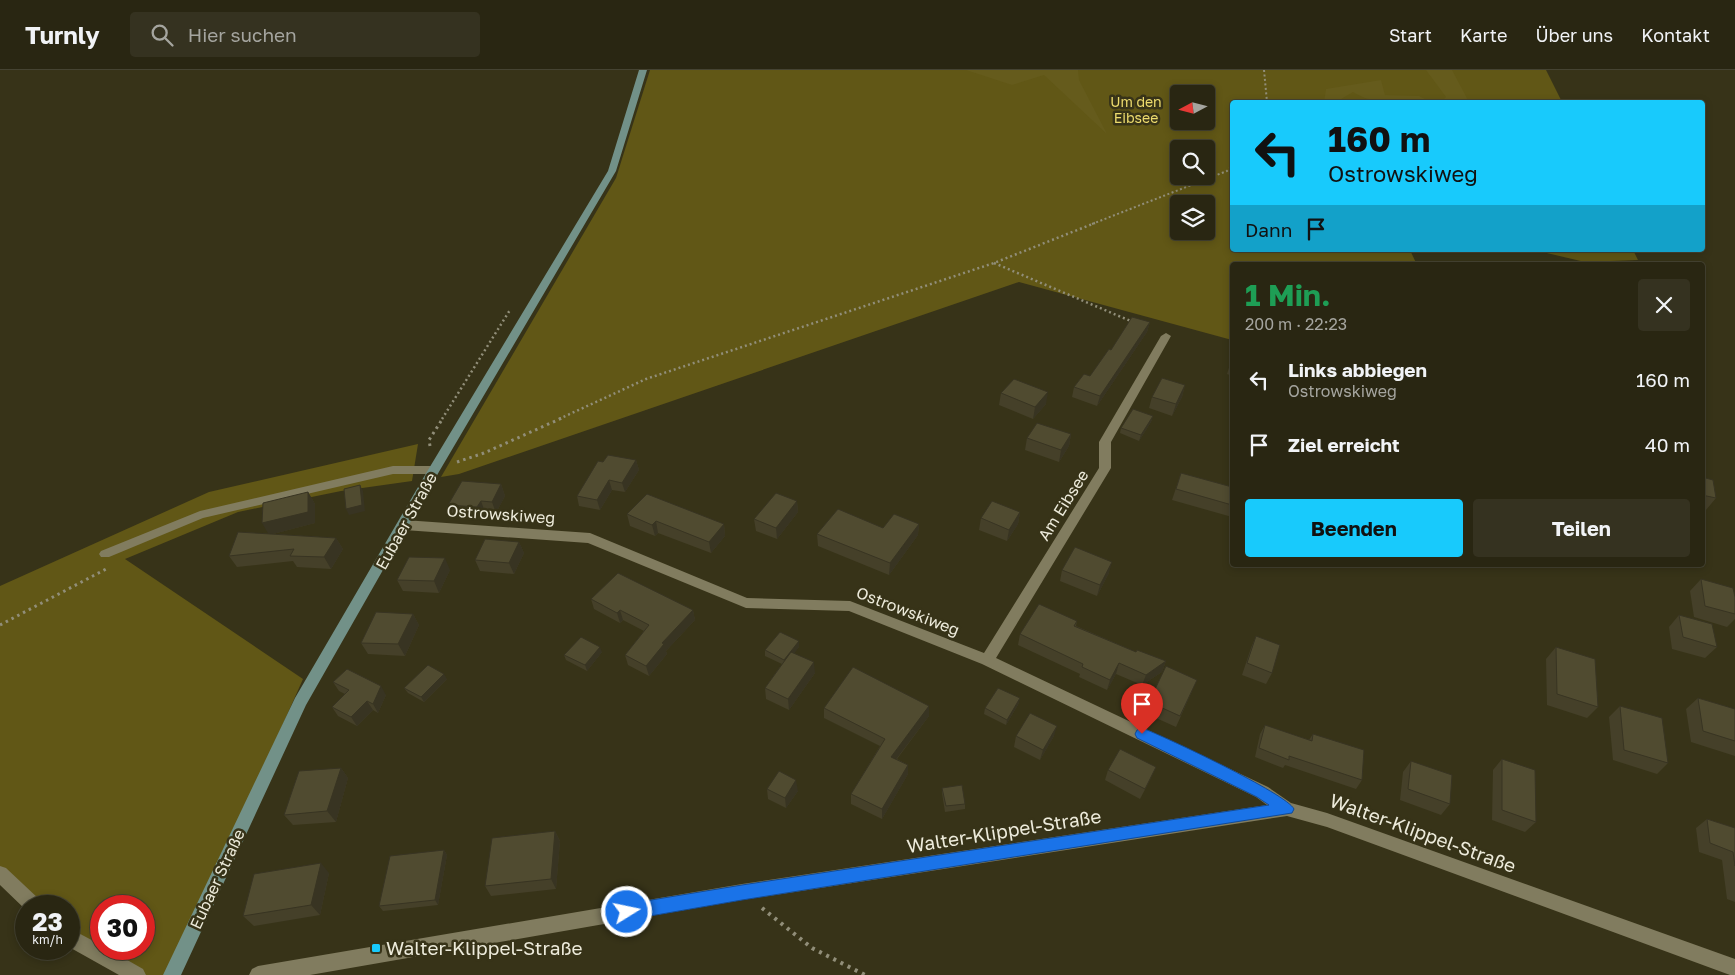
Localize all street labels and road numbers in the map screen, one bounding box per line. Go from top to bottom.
street label: Am Eibsee [1033,466,1093,544]
street label: Eubaer Straße [371,469,441,573]
street label: Ostrowskiweg [446,500,556,528]
street label: Ostrowskiweg [854,582,962,640]
street label: Walter-Klippel-Straße [1327,788,1519,877]
street label: Walter-Klippel-Straße [905,804,1103,857]
street label: Eubaer Straße [185,826,249,932]

